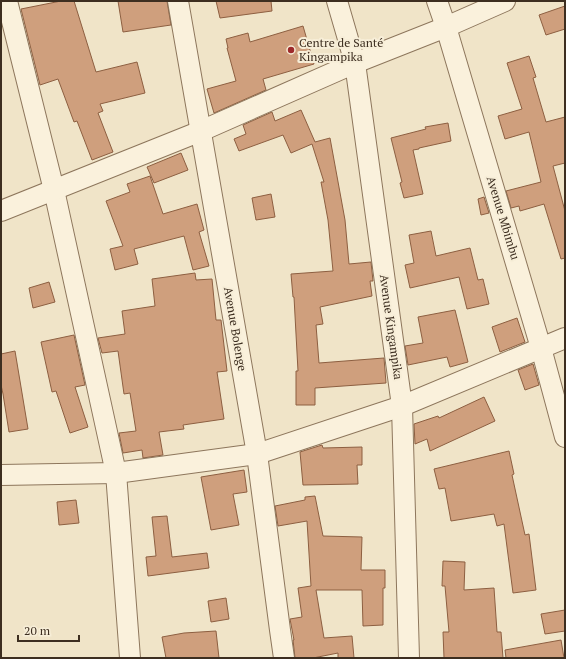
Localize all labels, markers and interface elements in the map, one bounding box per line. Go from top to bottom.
place label: Centre de Santé Kingampika [299,35,383,64]
marker: Centre de Santé Kingampika [286,45,296,55]
street label: Avenue Mbimbu [484,174,523,262]
street label: Avenue Kingampika [377,273,406,381]
street label: Avenue Bolenge [221,286,250,372]
scale bar [18,617,79,643]
text: 20 m [24,623,51,638]

